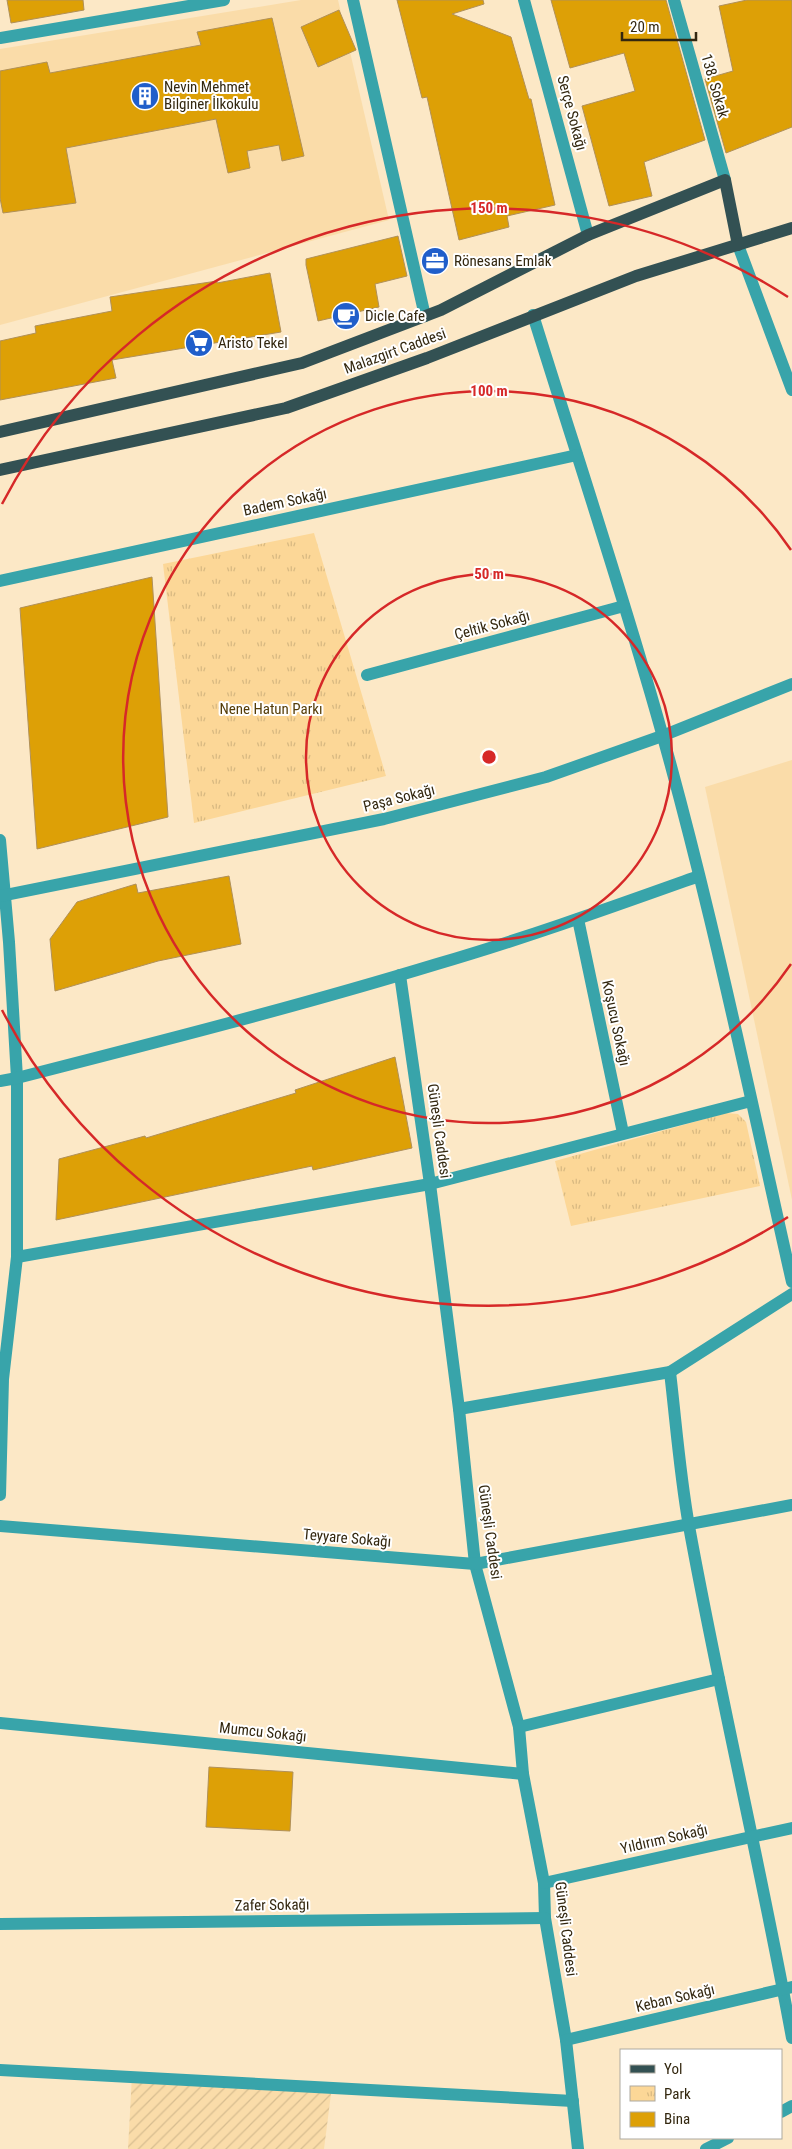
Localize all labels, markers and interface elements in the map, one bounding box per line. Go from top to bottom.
scale bar [622,10,696,42]
text: 20 m [630,18,660,36]
street label: 138. Sokak [697,52,733,120]
street label: Serçe Sokağı [553,74,591,152]
place label: Nevin Mehmet Bilginer İlkokulu [164,78,258,113]
building icon: Nevin Mehmet Bilginer İlkokulu [130,81,160,111]
text: 150 m [470,199,508,217]
office icon: Rönesans Emlak [420,246,450,276]
place label: Rönesans Emlak [454,252,552,270]
cafe icon: Dicle Cafe [331,301,361,331]
place label: Dicle Cafe [365,307,425,325]
street label: Malazgirt Caddesi [342,324,448,378]
supermarket icon: Aristo Tekel [184,328,214,358]
place label: Aristo Tekel [218,334,288,352]
text: 100 m [470,382,508,400]
street label: Badem Sokağı [242,484,328,520]
text: 50 m [474,565,504,583]
street label: Çeltik Sokağı [452,606,532,644]
park label: Nene Hatun Parkı [219,700,323,718]
centre of rings [480,748,498,766]
street label: Paşa Sokağı [361,780,437,816]
street label: Koşucu Sokağı [598,978,634,1068]
street label: Güneşli Caddesi [423,1082,455,1180]
street label: Güneşli Caddesi [474,1483,506,1581]
street label: Teyyare Sokağı [302,1525,392,1551]
street label: Mumcu Sokağı [218,1718,308,1746]
street label: Yıldırım Sokağı [619,1820,709,1858]
street label: Güneşli Caddesi [551,1881,581,1977]
street label: Zafer Sokağı [234,1895,310,1915]
street label: Keban Sokağı [634,1980,716,2016]
legend [620,2049,782,2139]
text: Yol [664,2060,682,2078]
text: Park [664,2085,691,2103]
text: Bina [664,2110,690,2128]

